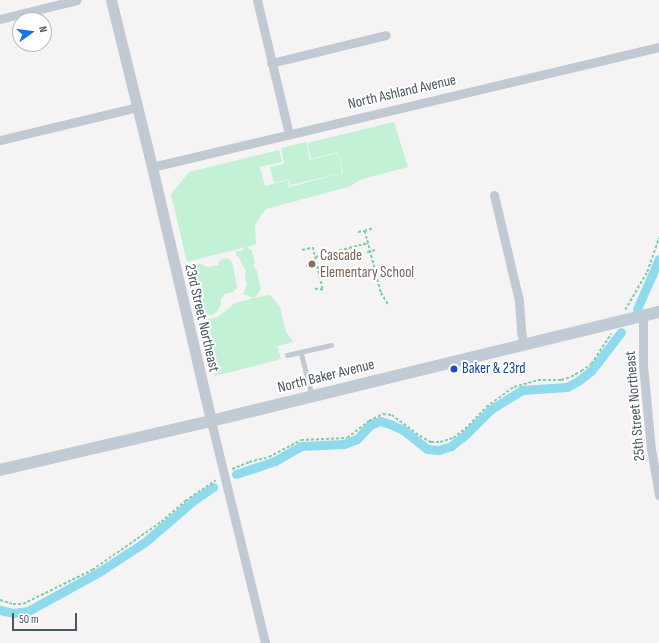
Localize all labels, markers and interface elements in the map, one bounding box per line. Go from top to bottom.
north arrow [12,12,52,52]
text: N [36,25,50,34]
street label: North Ashland Avenue [346,71,458,113]
place label: Cascade Elementary School [320,246,414,281]
marker: Cascade Elementary School [307,259,317,269]
street label: 23rd Street Northeast [181,262,223,374]
street label: 25th Street Northeast [621,350,649,462]
street label: North Baker Avenue [276,355,376,397]
place label: Baker & 23rd [462,360,525,378]
marker: Baker & 23rd [449,364,459,374]
scale bar [14,605,79,631]
text: 50 m [19,612,39,627]

